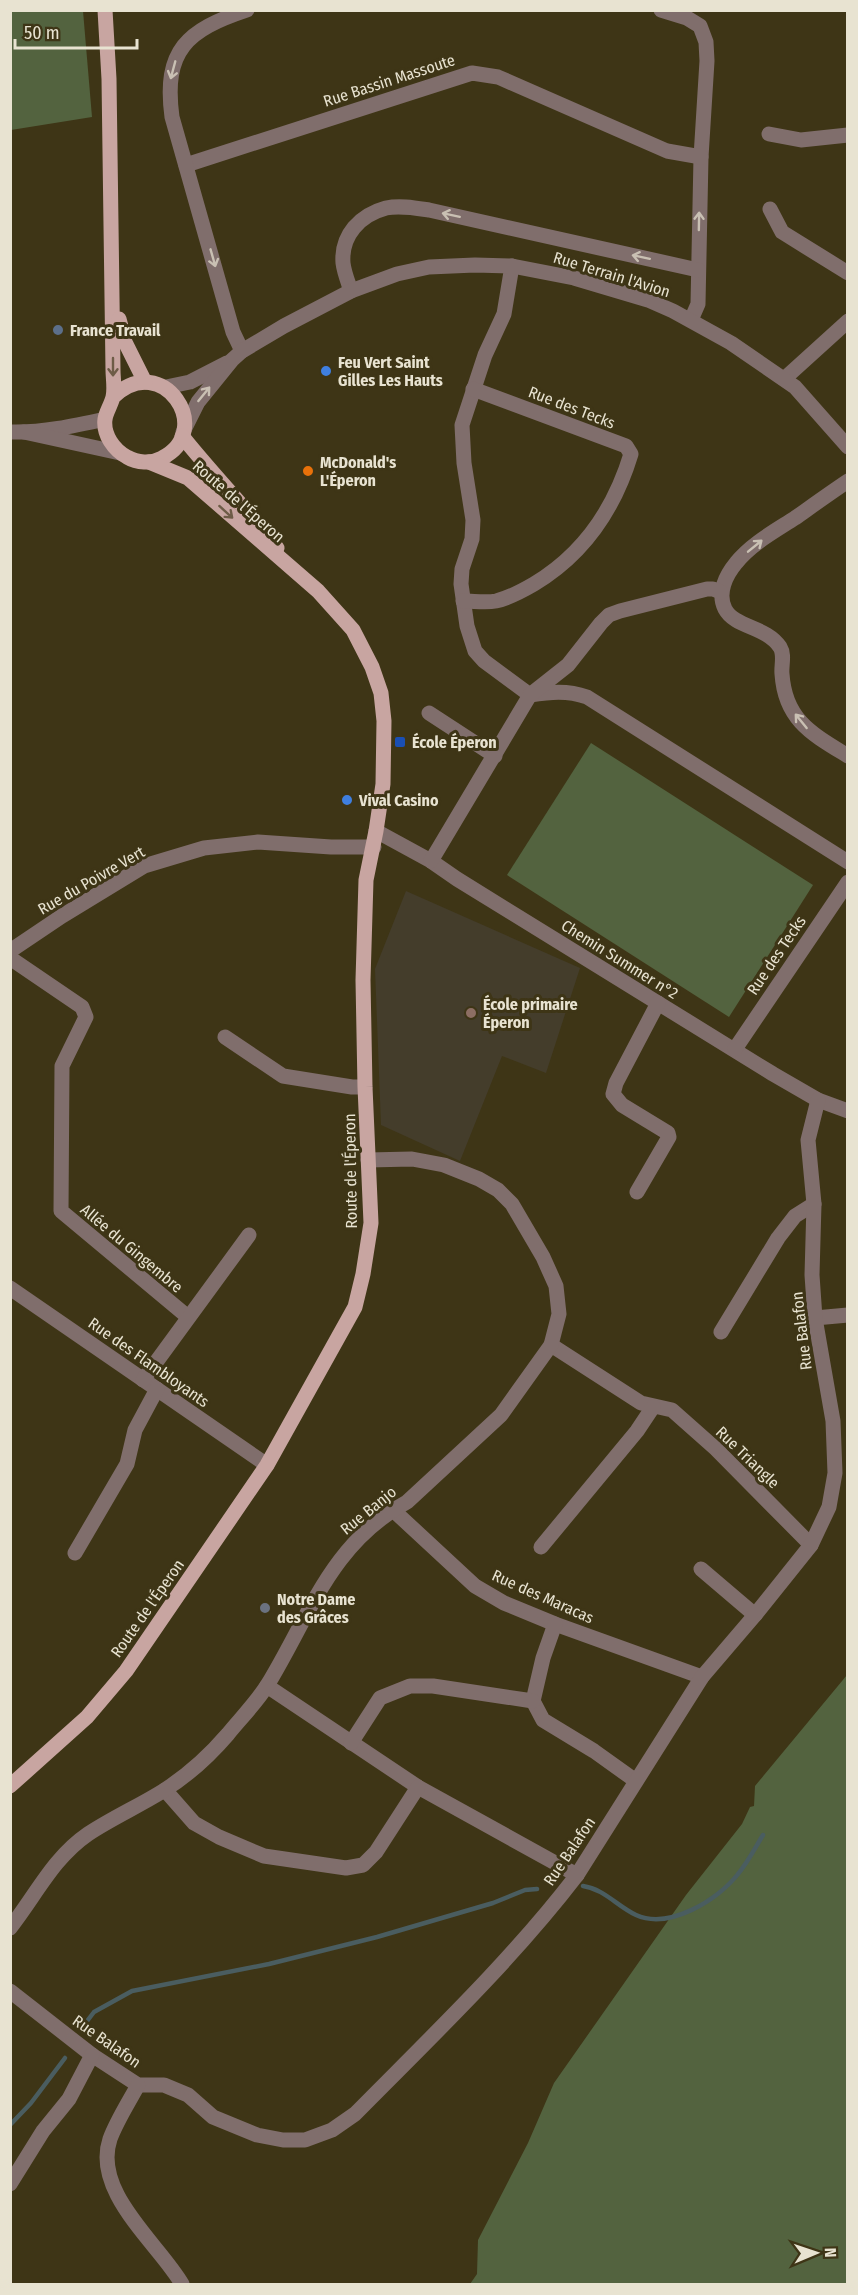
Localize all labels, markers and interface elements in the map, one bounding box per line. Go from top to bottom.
scale bar [15,12,136,50]
text: 50 m [24,22,60,44]
street label: Rue Bassin Massoute [321,50,457,111]
one-way arrow [167,60,179,79]
one-way arrow [441,209,461,220]
one-way arrow [693,211,705,231]
one-way arrow [208,248,219,267]
street label: Rue Terrain l'Avion [551,248,673,301]
one-way arrow [632,251,651,262]
place label: France Travail [70,321,161,340]
marker: France Travail [51,323,65,337]
place label: Feu Vert Saint Gilles Les Hauts [338,353,443,390]
one-way arrow [107,357,119,377]
marker: Feu Vert Saint Gilles Les Hauts [319,364,333,378]
street label: Rue des Tecks [526,382,618,433]
one-way arrow [198,386,211,402]
place label: McDonald's L'Éperon [320,453,396,490]
street label: Route de l'Éperon [189,456,288,546]
marker: McDonald's L'Éperon [301,464,315,478]
one-way arrow [218,505,233,519]
one-way arrow [747,540,763,553]
one-way arrow [794,713,807,729]
place label: École Éperon [412,732,497,752]
marker: École Éperon [393,735,407,749]
place label: Vival Casino [358,791,439,810]
marker: Vival Casino [340,793,354,807]
street label: Rue du Poivre Vert [34,842,149,919]
street label: Rue des Tecks [743,912,810,998]
street label: Chemin Summer n°2 [558,916,682,1003]
place label: École primaire Éperon [483,994,578,1032]
marker: École primaire Éperon [464,1006,478,1020]
street label: Route de l'Éperon [340,1113,361,1229]
street label: Allée du Gingembre [77,1200,187,1297]
street label: Rue Balafon [787,1291,816,1371]
street label: Rue des Flambloyants [85,1314,213,1411]
street label: Rue Triangle [712,1422,784,1492]
street label: Rue Banjo [337,1482,400,1539]
street label: Route de l'Éperon [107,1556,188,1661]
street label: Rue des Maracas [489,1566,597,1627]
place label: Notre Dame des Grâces [277,1590,355,1627]
marker: Notre Dame des Grâces [258,1601,272,1615]
street label: Rue Balafon [540,1813,599,1889]
street label: Rue Balafon [69,2011,144,2072]
north arrow [786,2223,846,2283]
text: N [821,2247,840,2258]

